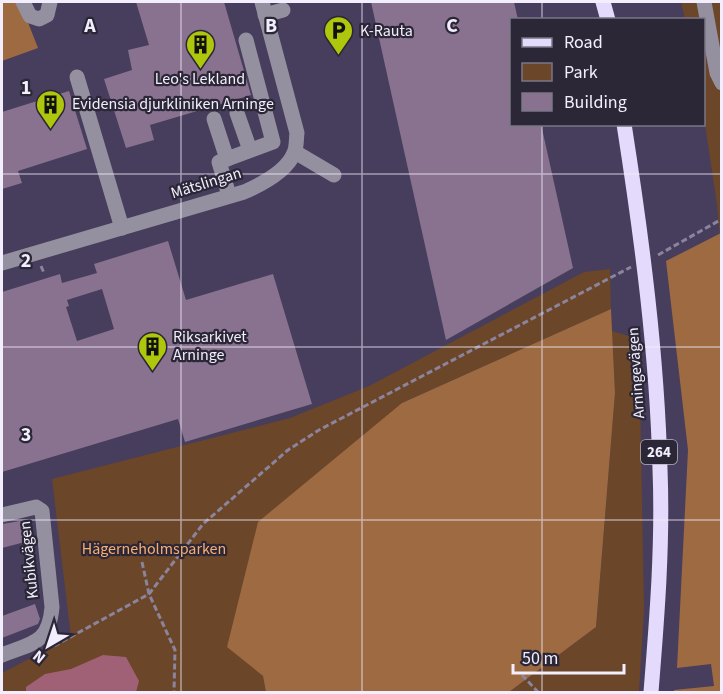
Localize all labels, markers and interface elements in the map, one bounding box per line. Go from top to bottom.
text: A [83,12,96,40]
text: B [265,12,277,40]
text: C [446,12,458,40]
parking icon: K-Rauta [323,15,355,57]
legend [510,18,705,126]
place label: K-Rauta [360,20,413,42]
building icon: Leo's Lekland [184,28,216,70]
text: Road [564,30,603,55]
text: Park [564,60,598,85]
place label: Leo's Lekland [155,68,245,90]
text: 1 [21,74,31,102]
building icon: Evidensia djurkliniken Arninge [35,88,67,130]
text: Building [564,90,627,115]
place label: Evidensia djurkliniken Arninge [72,93,274,115]
street label: Mätslingan [168,162,244,204]
text: 2 [21,247,31,275]
place label: Riksarkivet Arninge [173,326,247,366]
street label: Arningevägen [622,327,650,419]
building icon: Riksarkivet Arninge [136,330,168,372]
text: 3 [21,421,31,449]
road number: 264 [641,440,677,464]
street label: Kubikvägen [14,520,44,600]
park label: Hägerneholmsparken [82,538,226,560]
north arrow [18,616,78,676]
scale bar [513,637,624,675]
text: N [28,645,50,669]
text: 50 m [522,646,558,671]

